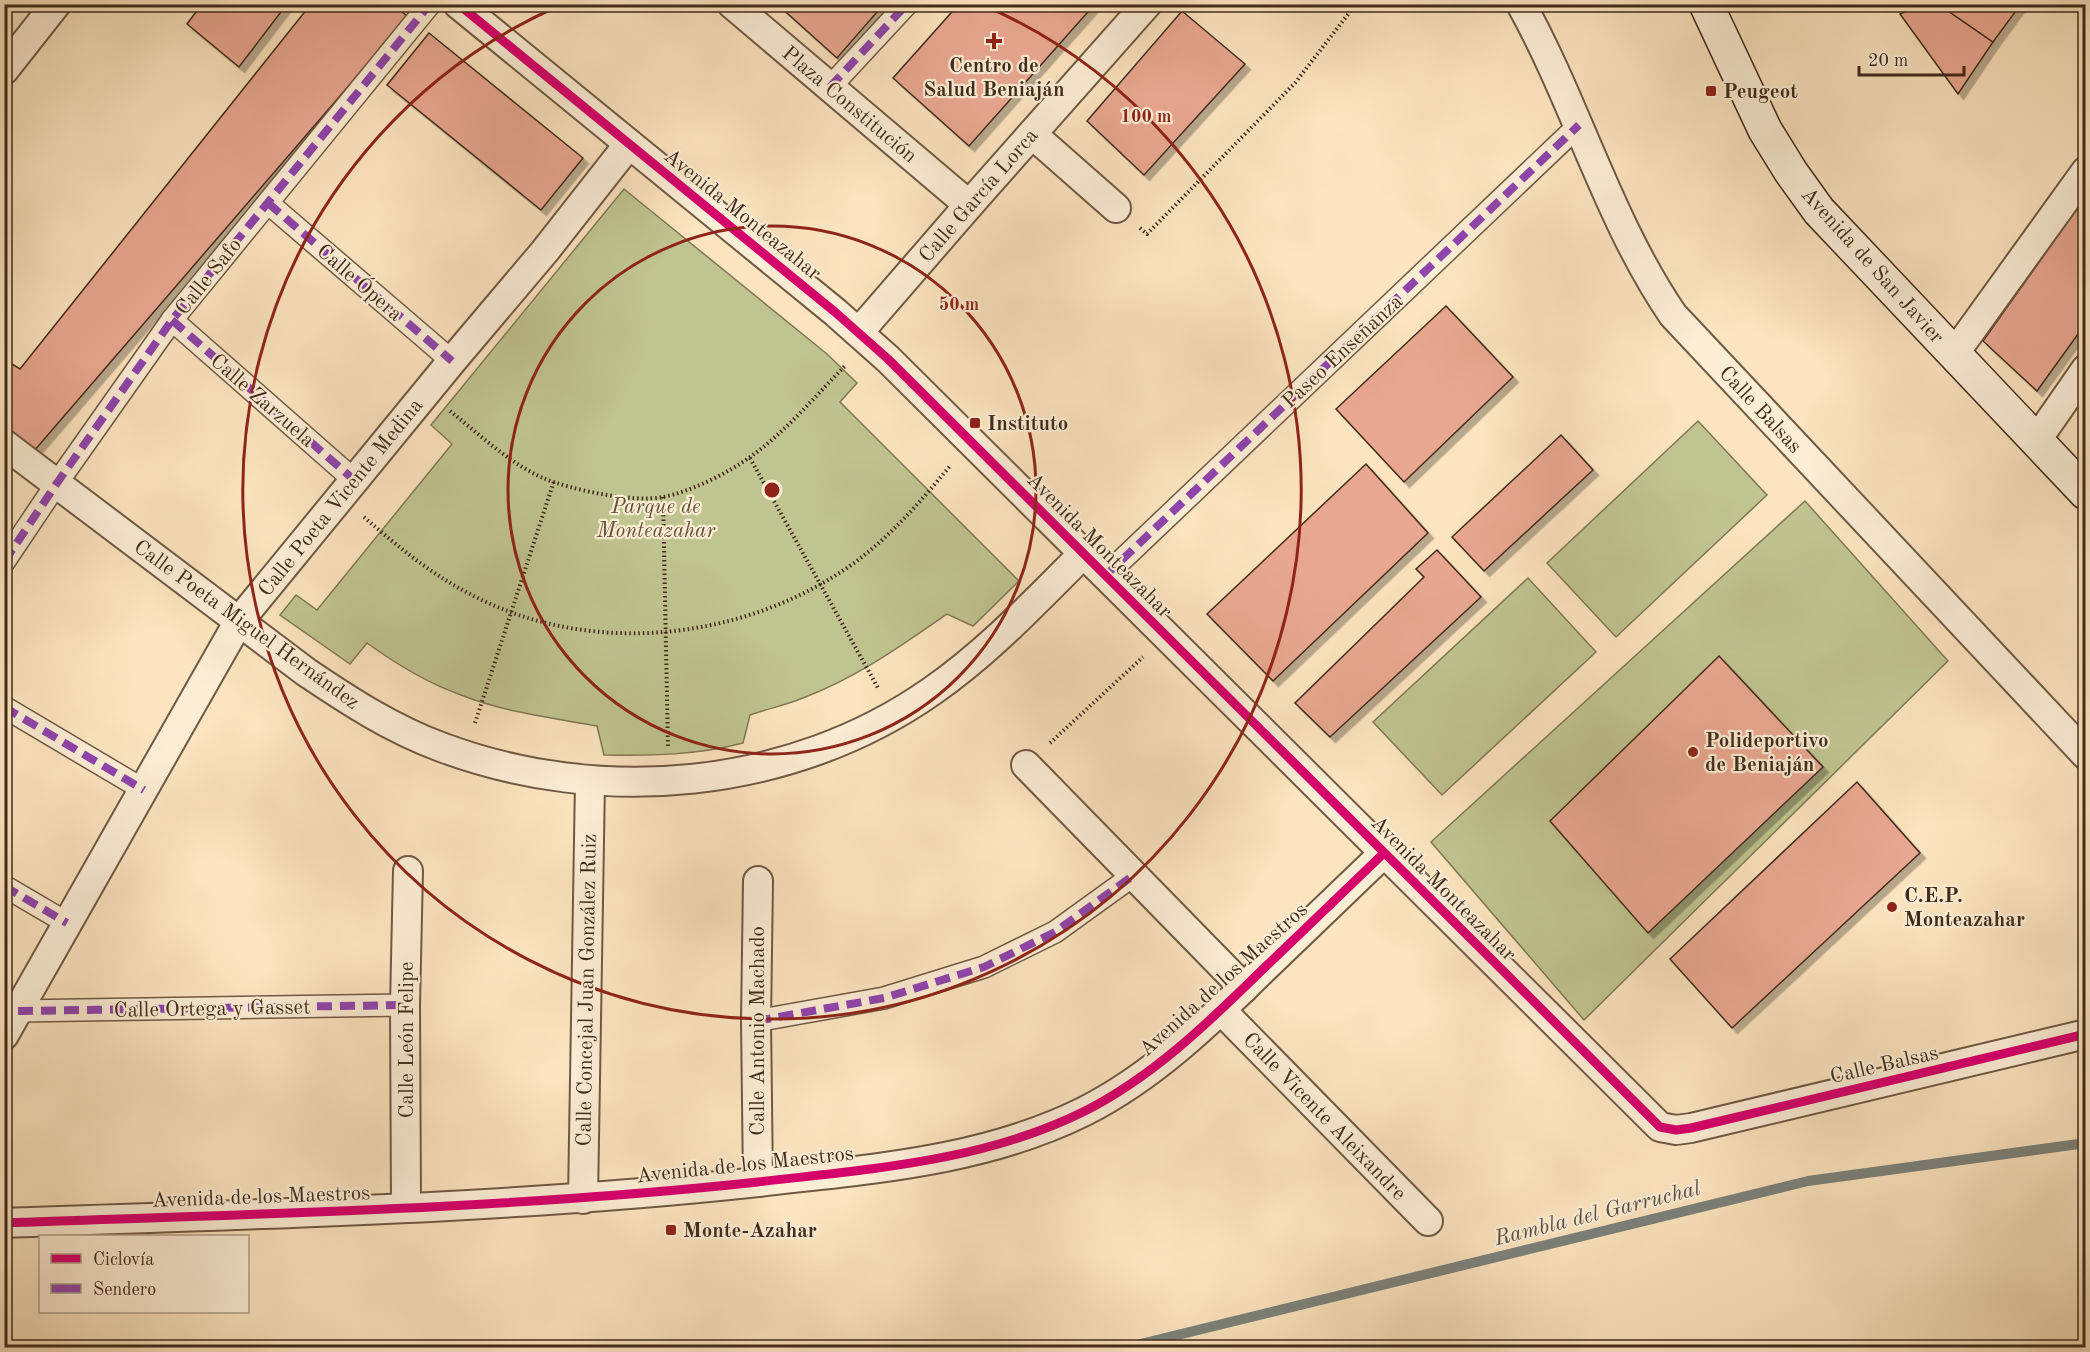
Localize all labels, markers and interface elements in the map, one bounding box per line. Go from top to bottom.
marker: Centro de Salud Beniaján [985,32,1003,50]
scale bar [1859,39,1964,77]
street label: Plaza Constitución [778,43,920,167]
text: 20 m [1868,52,1908,70]
place label: Centro de Salud Beniaján [923,56,1065,101]
place label: Peugeot [1723,82,1798,103]
marker: Peugeot [1704,84,1718,98]
text: 100 m [1121,108,1171,126]
street label: Calle García Lorca [916,125,1043,267]
street label: Avenida Monteazahar [659,145,825,285]
street label: Avenida de San Javier [1797,184,1948,348]
street label: Calle Safo [172,235,246,319]
street label: Calle Ópera [312,237,409,326]
street label: Paseo Enseñanza [1279,291,1407,413]
text: 50 m [939,296,979,314]
street label: Calle Zarzuela [206,351,318,452]
street label: Calle Balsas [1715,362,1805,458]
street label: Calle Poeta Vicente Medina [255,395,427,601]
place label: Instituto [987,414,1068,435]
marker: Instituto [968,416,982,430]
street label: Avenida Monteazahar [1022,470,1176,623]
centre of rings [762,480,782,500]
park label: Parque de Monteazahar [596,497,716,542]
street label: Calle Poeta Miguel Hernández [130,536,363,714]
place label: Polideportivo de Beniaján [1705,731,1829,776]
marker: Polideportivo de Beniaján [1686,745,1700,759]
street label: Avenida Monteazahar [1366,813,1520,966]
street label: Calle Concejal Juan González Ruiz [574,833,601,1147]
place label: C.E.P. Monteazahar [1904,886,2025,931]
street label: Avenida de los Maestros [1136,899,1312,1061]
marker: C.E.P. Monteazahar [1885,900,1899,914]
street label: Calle Antonio Machado [748,926,769,1136]
street label: Calle León Felipe [397,962,418,1118]
street label: Calle Ortega y Gasset [113,997,311,1022]
street label: Calle Vicente Aleixandre [1238,1029,1409,1205]
street label: Calle Balsas [1828,1043,1941,1088]
street label: Avenida de los Maestros [635,1144,855,1187]
water label: Rambla del Garruchal [1491,1177,1704,1250]
street label: Avenida de los Maestros [151,1183,371,1212]
place label: Monte-Azahar [683,1221,817,1242]
marker: Monte-Azahar [664,1223,678,1237]
legend [39,1235,249,1313]
text: Ciclovía [93,1251,154,1269]
text: Sendero [93,1281,156,1299]

